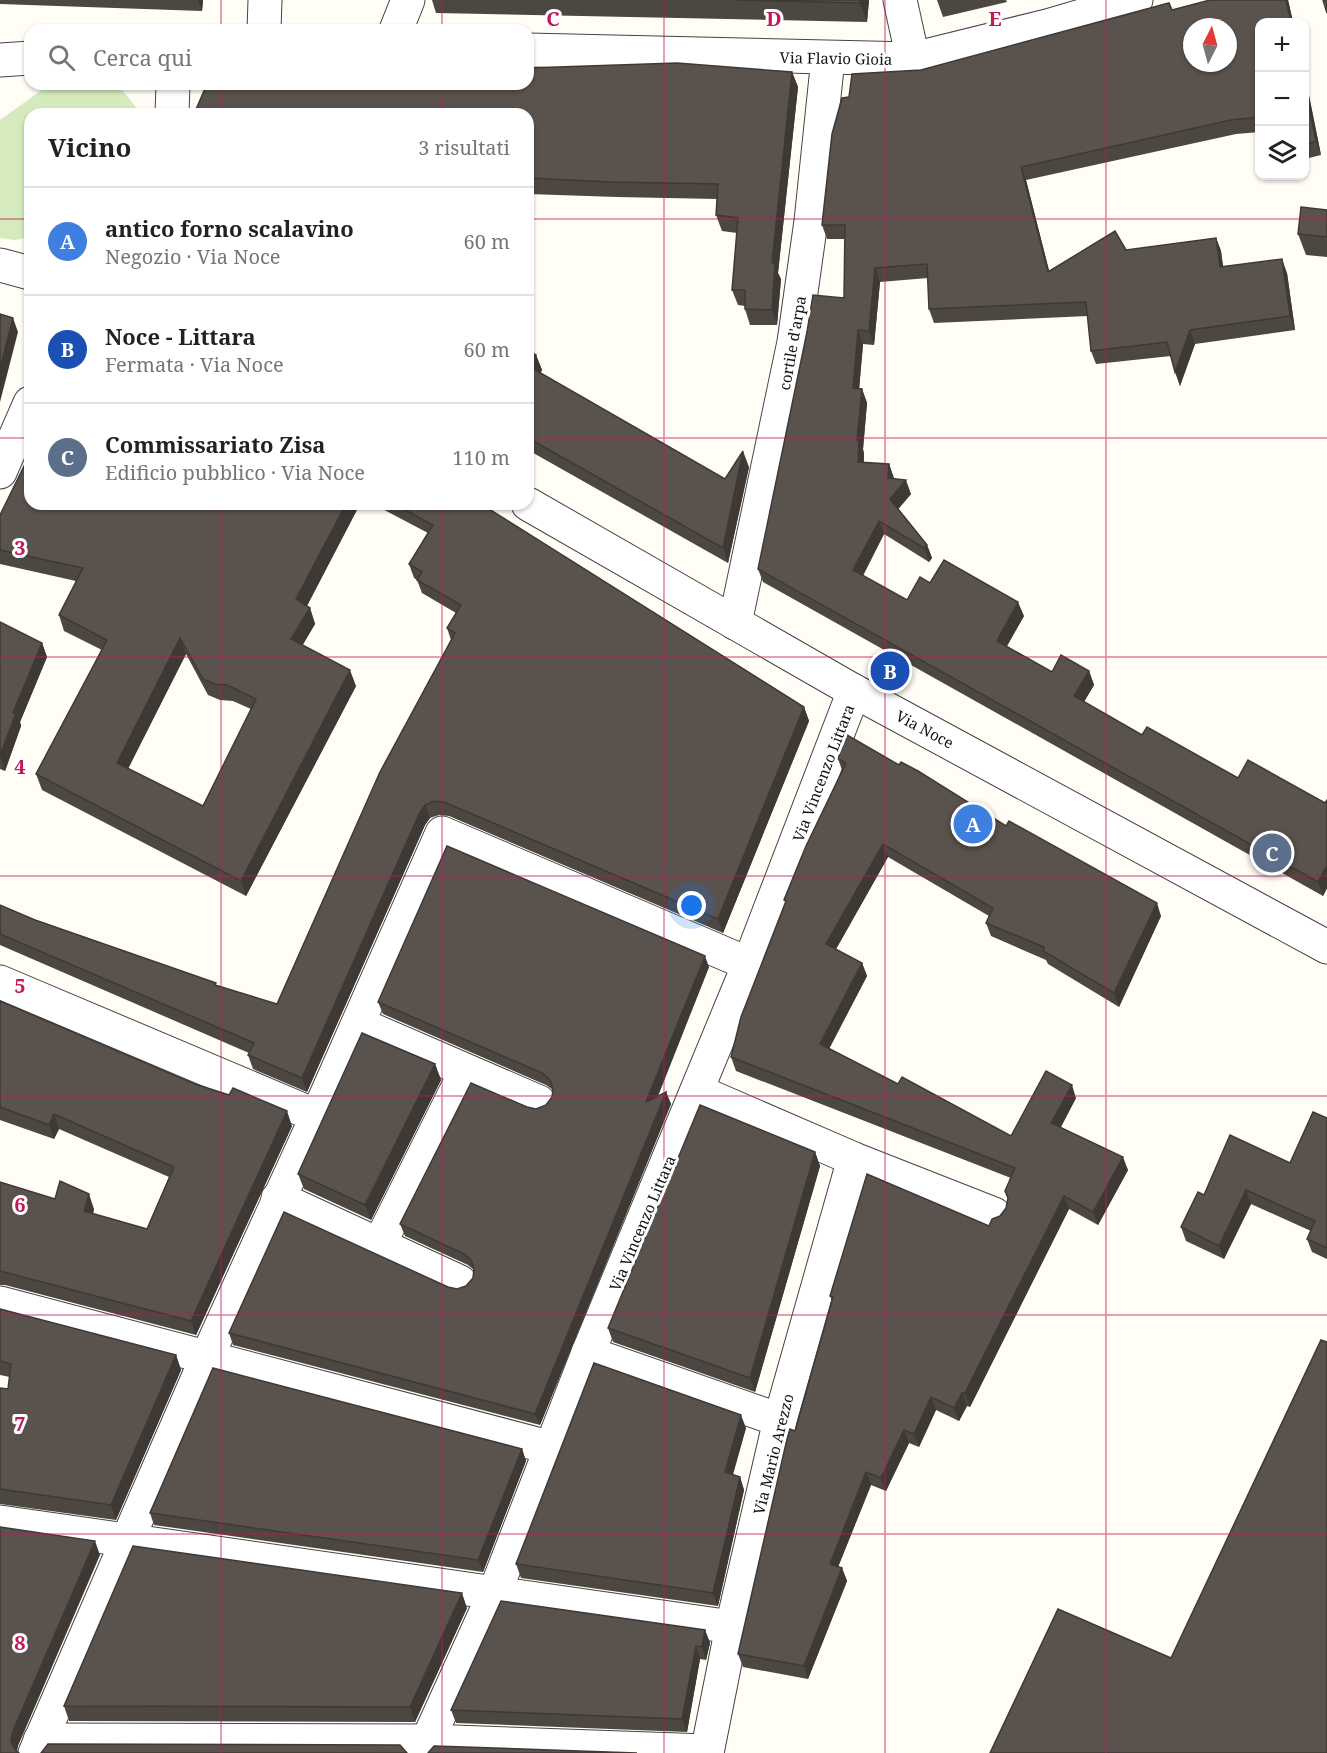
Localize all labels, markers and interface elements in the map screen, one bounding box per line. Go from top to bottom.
text: C [546,5,560,32]
text: D [766,5,782,32]
text: E [988,5,1002,32]
north arrow [1183,18,1237,72]
map controls [1255,18,1309,180]
button: + [1255,18,1309,72]
search box [24,24,534,90]
icon: search [45,41,78,74]
text: Cerca qui [93,42,192,72]
street label: Via Flavio Gioia [779,47,893,69]
button: − [1255,72,1309,126]
button: layers [1255,126,1309,180]
text: Vicino [48,129,131,165]
text: 3 risultati [418,134,510,161]
text: antico forno scalavino [105,213,354,243]
text: A [60,228,75,255]
text: 60 m [464,228,510,255]
text: Negozio · Via Noce [105,243,281,270]
street label: cortile d'arpa [774,294,810,392]
text: Noce - Littara [105,321,256,351]
text: B [61,336,74,363]
text: 60 m [464,336,510,363]
text: Fermata · Via Noce [105,351,284,378]
text: Commissariato Zisa [105,429,326,459]
text: C [61,444,74,471]
text: 110 m [452,444,510,471]
text: Edificio pubblico · Via Noce [105,459,365,486]
text: 3 [14,534,26,561]
pin: B [870,648,910,694]
street label: Via Vincenzo Littara [788,701,858,845]
street label: Via Noce [893,705,957,753]
text: 4 [14,753,26,780]
pin: A [954,802,992,846]
pin: C [1252,830,1292,876]
your location [677,891,706,920]
text: 5 [14,972,26,999]
street label: Via Vincenzo Littara [604,1152,680,1294]
text: 6 [14,1191,26,1218]
street label: Via Mario Arezzo [748,1391,798,1517]
text: 7 [14,1410,26,1437]
text: 8 [14,1629,26,1656]

